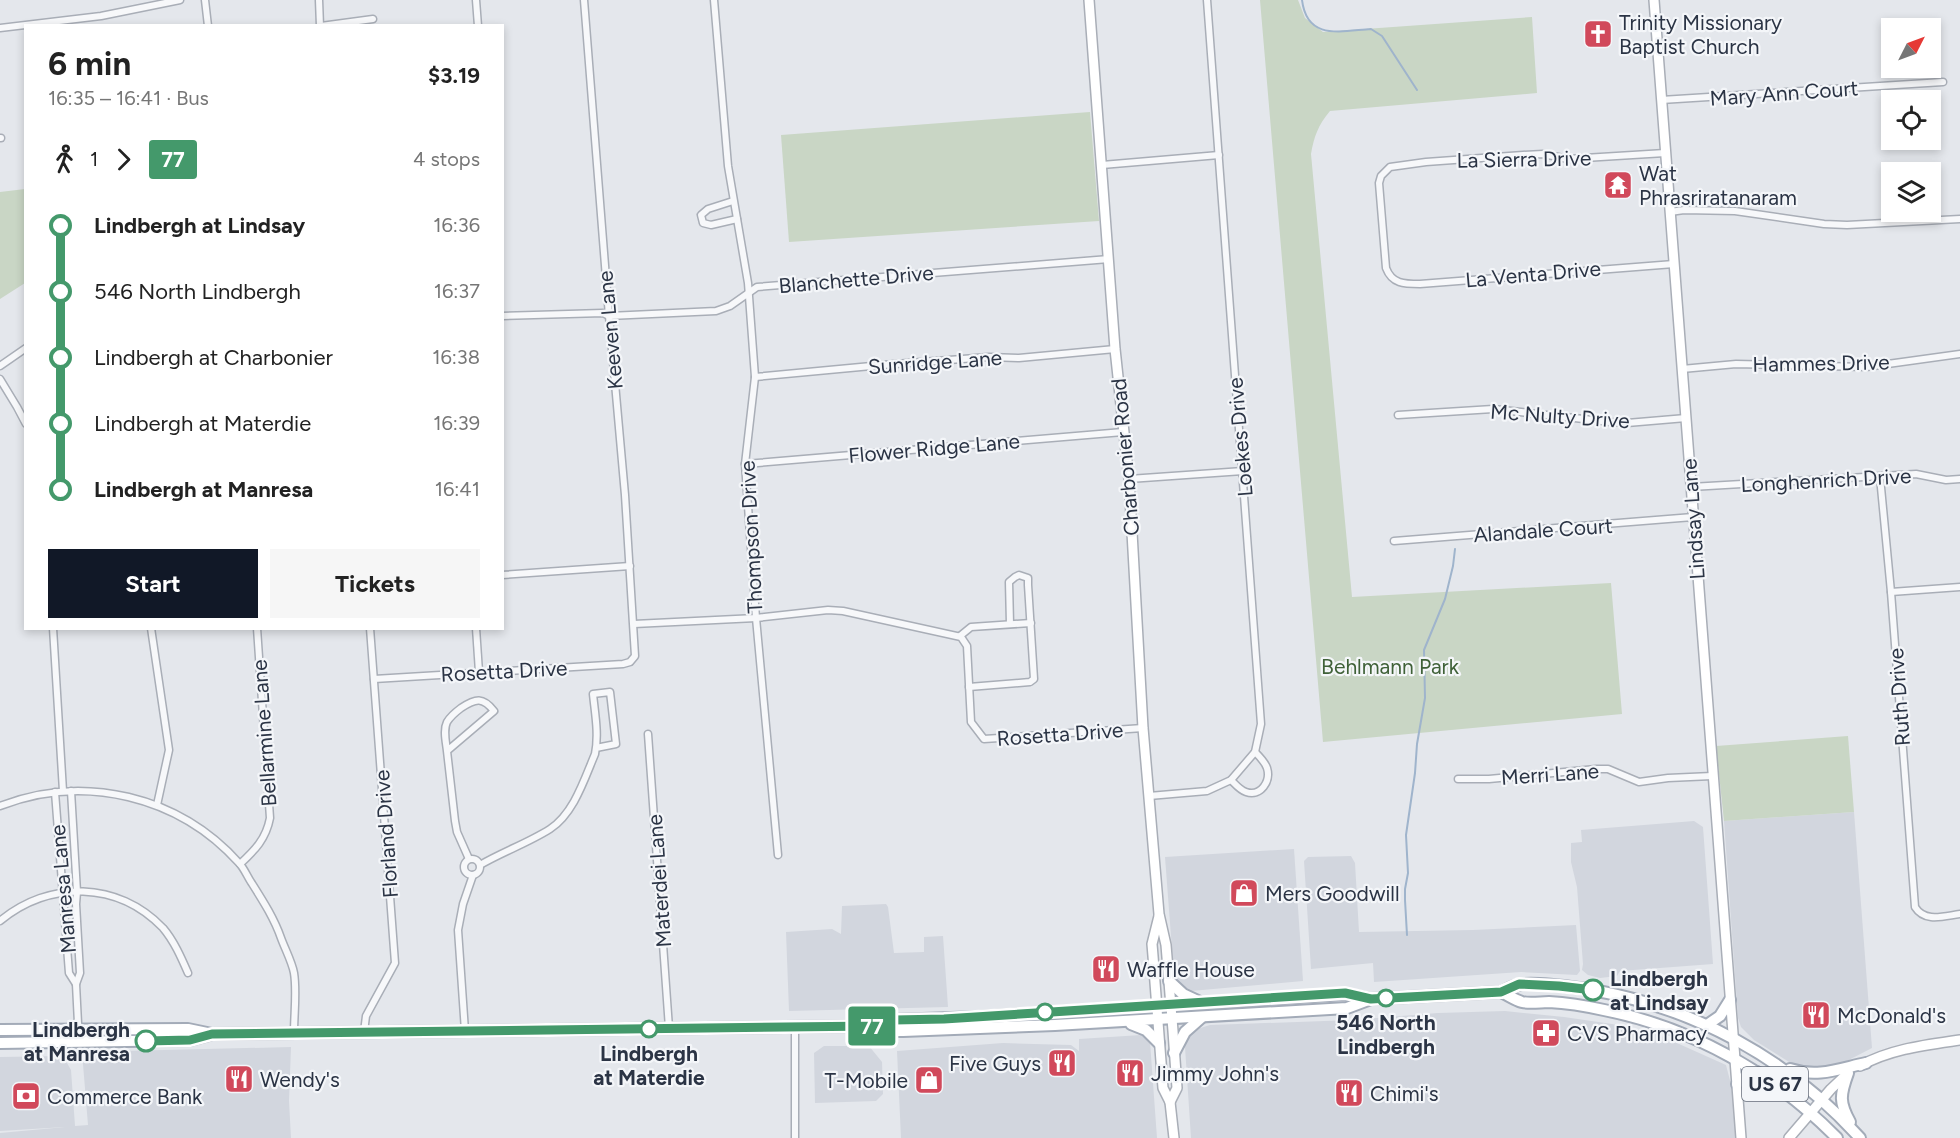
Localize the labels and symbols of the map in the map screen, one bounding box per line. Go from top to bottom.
place label: Trinity Missionary Baptist Church [1619,10,1782,59]
church icon: Trinity Missionary Baptist Church [1582,18,1614,50]
north arrow [1881,18,1941,78]
street label: Mary Ann Court [1709,75,1859,111]
street label: La Sierra Drive [1456,145,1592,173]
place label: Wat Phrasriratanaram [1639,161,1797,210]
temple icon: Wat Phrasriratanaram [1602,169,1634,201]
street label: La Venta Drive [1464,256,1602,292]
street label: Blanchette Drive [777,260,935,298]
street label: Keeven Lane [592,270,628,390]
street label: Sunridge Lane [867,345,1003,379]
street label: Hammes Drive [1752,349,1890,377]
street label: Loekes Drive [1222,376,1258,498]
street label: Charbonier Road [1106,377,1144,537]
street label: Mc Nulty Drive [1489,399,1631,433]
street label: Flower Ridge Lane [847,428,1021,468]
street label: Lindsay Lane [1676,458,1710,580]
street label: Thompson Drive [735,460,767,614]
street label: Longhenrich Drive [1740,463,1912,497]
street label: Alandale Court [1472,513,1614,547]
street label: Ruth Drive [1883,647,1915,747]
park label: Behlmann Park [1321,654,1460,679]
street label: Rosetta Drive [440,655,568,687]
street label: Bellarmine Lane [246,659,282,807]
street label: Rosetta Drive [996,717,1124,751]
street label: Merri Lane [1500,758,1600,790]
street label: Florland Drive [369,769,403,899]
street label: Materdei Lane [642,814,676,948]
street label: Manresa Lane [45,824,81,954]
shop icon: Mers Goodwill [1228,877,1260,909]
place label: Mers Goodwill [1265,881,1400,906]
restaurant icon: Waffle House [1090,953,1122,985]
place label: Waffle House [1127,957,1255,982]
place label: Lindbergh at Lindsay [1610,966,1710,1015]
marker: Lindbergh at Lindsay [1582,979,1604,1001]
marker: 546 North Lindbergh [1377,989,1395,1007]
restaurant icon: McDonald's [1800,999,1832,1031]
unlabelled marker [1036,1003,1054,1021]
place label: McDonald's [1837,1003,1946,1028]
line badge: 77 [845,1006,899,1046]
place label: 546 North Lindbergh [1336,1010,1436,1059]
place label: Lindbergh at Manresa [24,1017,130,1066]
pharmacy icon: CVS Pharmacy [1530,1017,1562,1049]
marker: Lindbergh at Materdie [640,1020,658,1038]
place label: CVS Pharmacy [1567,1021,1707,1046]
marker: Lindbergh at Manresa [135,1030,157,1052]
place label: Lindbergh at Materdie [593,1041,705,1090]
restaurant icon: Five Guys [1046,1047,1078,1079]
place label: Five Guys [949,1051,1041,1076]
restaurant icon: Jimmy John's [1114,1057,1146,1089]
place label: Jimmy John's [1151,1061,1279,1086]
restaurant icon: Wendy's [223,1063,255,1095]
shop icon: T-Mobile [913,1064,945,1096]
place label: Wendy's [260,1067,340,1092]
road number: US 67 [1742,1067,1808,1101]
place label: T-Mobile [824,1068,908,1093]
restaurant icon: Chimi's [1333,1077,1365,1109]
bank icon: Commerce Bank [10,1080,42,1112]
place label: Chimi's [1370,1081,1438,1106]
place label: Commerce Bank [47,1084,203,1109]

